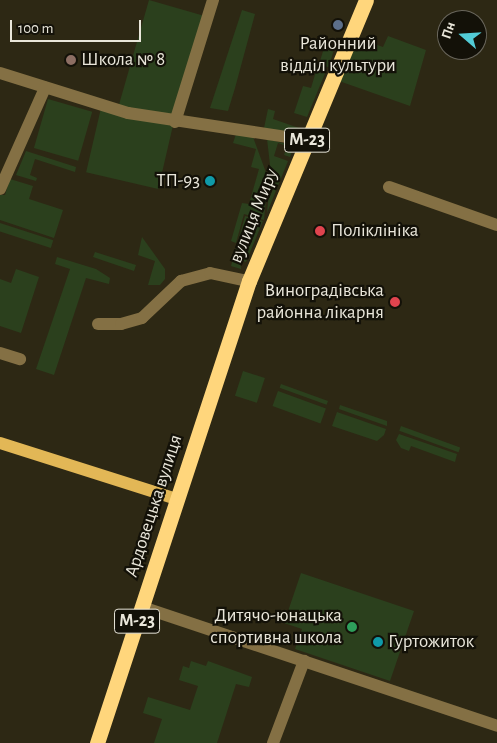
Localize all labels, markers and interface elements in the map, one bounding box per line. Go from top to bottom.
scale bar [12,10,144,42]
north arrow [437,10,487,60]
marker: Районний відділ культури [332,19,344,31]
text: Пн [439,20,458,41]
text: 100 m [18,21,53,36]
place label: Районний відділ культури [280,33,396,77]
place label: Школа № 8 [81,49,165,71]
marker: Школа № 8 [65,54,77,66]
road number: М-23 [283,124,331,156]
street label: вулиця Миру [225,165,283,267]
place label: ТП-93 [156,170,200,192]
marker: ТП-93 [204,175,216,187]
place label: Поліклініка [331,220,419,242]
marker: Поліклініка [313,224,327,238]
place label: Виноградівська районна лікарня [256,280,384,324]
marker: Виноградівська районна лікарня [388,295,402,309]
street label: Ардовецька вулиця [120,432,188,580]
place label: Дитячо-юнацька спортивна школа [210,605,342,649]
road number: М-23 [113,606,161,636]
marker: Дитячо-юнацька спортивна школа [346,621,358,633]
place label: Гуртожиток [388,631,474,653]
marker: Гуртожиток [372,636,384,648]

